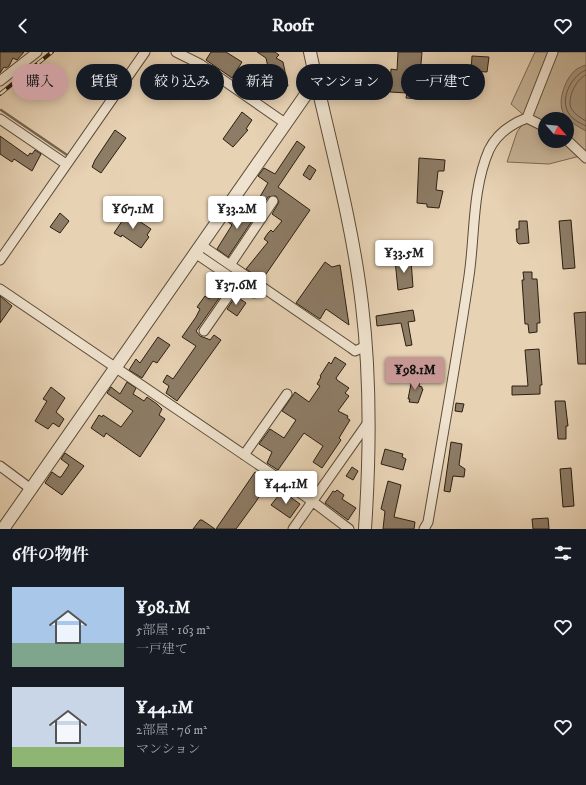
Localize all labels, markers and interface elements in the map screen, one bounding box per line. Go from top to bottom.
icon: back [12,15,34,37]
text: Roofr [272,15,314,37]
icon: heart [552,15,574,37]
chip: 購入 [12,64,68,100]
chip: 賃貸 [76,64,132,100]
chip: 絞り込み [140,64,224,100]
chip: 新着 [232,64,288,100]
chip: マンション [296,64,393,100]
chip: 一戸建て [401,64,485,100]
north arrow [538,112,574,148]
map controls [538,112,574,148]
pin: ¥67.1M [100,196,166,230]
pin: ¥33.2M [204,196,270,230]
text: ¥67.1M [112,201,154,217]
text: ¥33.2M [217,201,257,217]
pin: ¥33.5M [371,240,437,274]
text: ¥33.5M [384,245,424,261]
pin: ¥37.6M [203,272,269,306]
text: ¥37.6M [215,277,257,293]
pin: ¥98.1M [382,357,448,391]
text: ¥98.1M [394,362,436,378]
pin: ¥44.1M [253,471,319,505]
text: ¥44.1M [264,476,308,492]
icon: filters [552,542,574,564]
text: 6件の物件 [12,544,89,566]
text: ¥98.1M [136,597,190,619]
icon: home [44,603,92,651]
icon: heart [552,616,574,638]
text: 5部屋 · 163 m² [136,622,210,638]
text: 一戸建て [136,641,188,657]
text: ¥44.1M [136,697,193,719]
icon: home [44,703,92,751]
icon: heart [552,716,574,738]
text: 2部屋 · 76 m² [136,722,207,738]
text: マンション [136,741,200,757]

